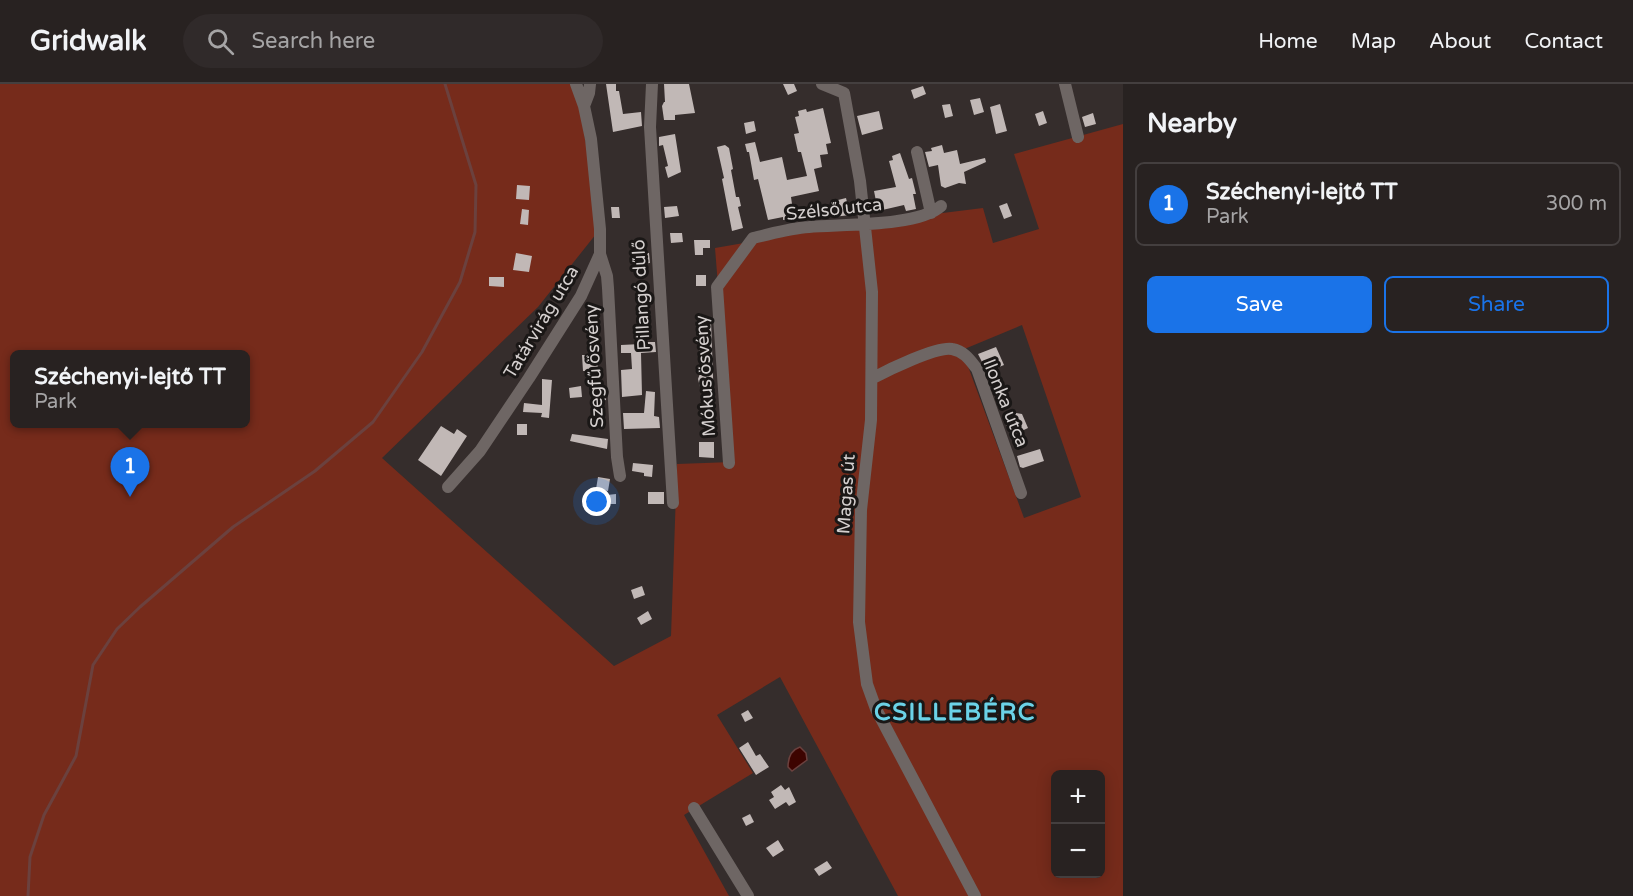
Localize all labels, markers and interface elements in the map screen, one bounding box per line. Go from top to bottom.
search box [183,14,603,68]
text: Gridwalk [30,24,147,58]
icon: search [204,25,237,58]
text: Search here [252,28,375,54]
text: Home [1258,29,1318,54]
text: Map [1351,29,1396,54]
text: About [1429,29,1491,54]
text: Contact [1524,29,1603,54]
text: Nearby [1147,108,1237,139]
text: Széchenyi-lejtő TT [1206,179,1398,205]
text: 1 [1162,192,1175,216]
text: 300 m [1546,192,1607,216]
street label: Szélső utca [785,193,883,225]
text: Park [1206,205,1249,229]
street label: Pillangó dűlő [627,239,655,351]
street label: Tatárvirág utca [499,262,583,382]
button: Save [1147,276,1372,333]
button: Share [1384,276,1609,333]
street label: Szegfű ösvény [580,303,608,428]
street label: Mókus ösvény [690,314,720,438]
popup [10,350,250,428]
street label: Ilonka utca [978,356,1034,450]
text: Széchenyi-lejtő TT [34,364,226,390]
text: Park [34,390,77,414]
pin: 1 [110,448,150,497]
street label: Magas út [832,453,860,535]
your location [582,487,611,516]
district label: CSILLEBÉRC [874,697,1036,727]
map controls [1051,770,1105,878]
button: + [1051,770,1105,824]
button: − [1051,824,1105,878]

